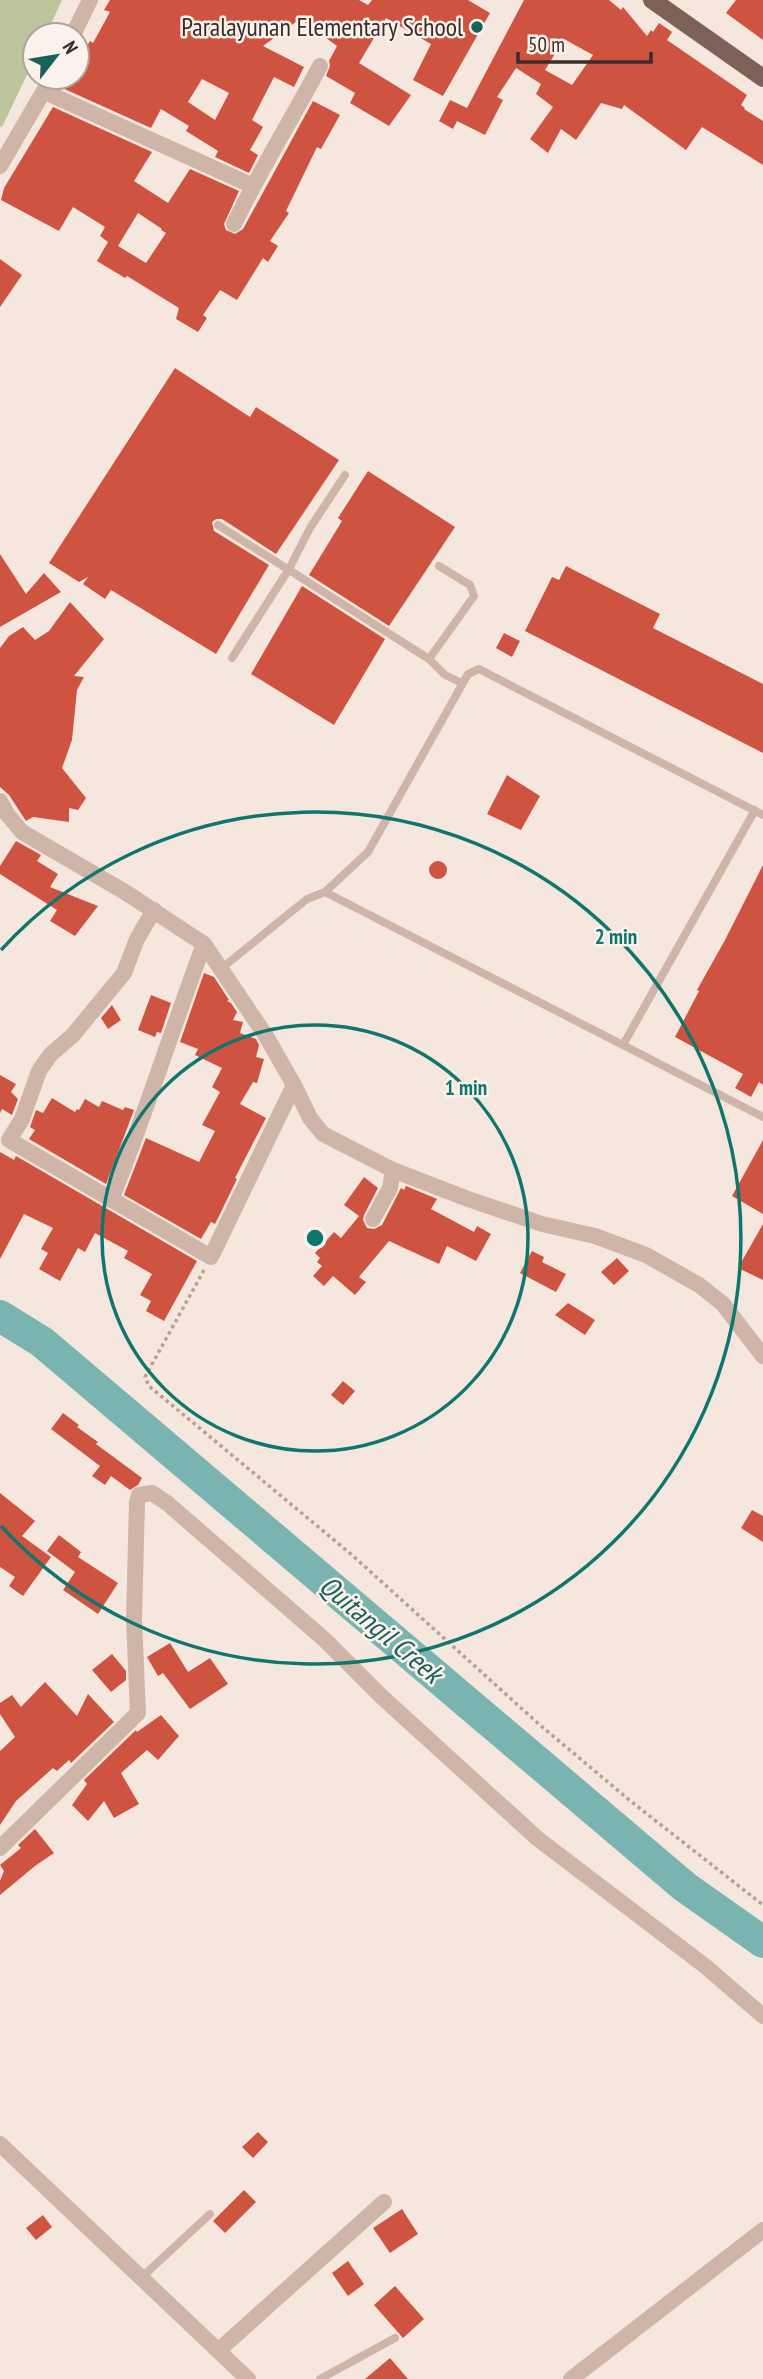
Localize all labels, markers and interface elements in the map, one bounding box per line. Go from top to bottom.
place label: Paralayunan Elementary School [181,10,463,43]
marker: Paralayunan Elementary School [469,19,485,35]
north arrow [21,21,91,91]
scale bar [518,21,651,65]
text: 50 m [528,31,565,58]
text: N [58,37,84,58]
text: 2 min [595,923,637,950]
text: 1 min [445,1074,487,1101]
centre of rings [303,1226,327,1250]
water label: Quitangil Creek [312,1566,453,1693]

